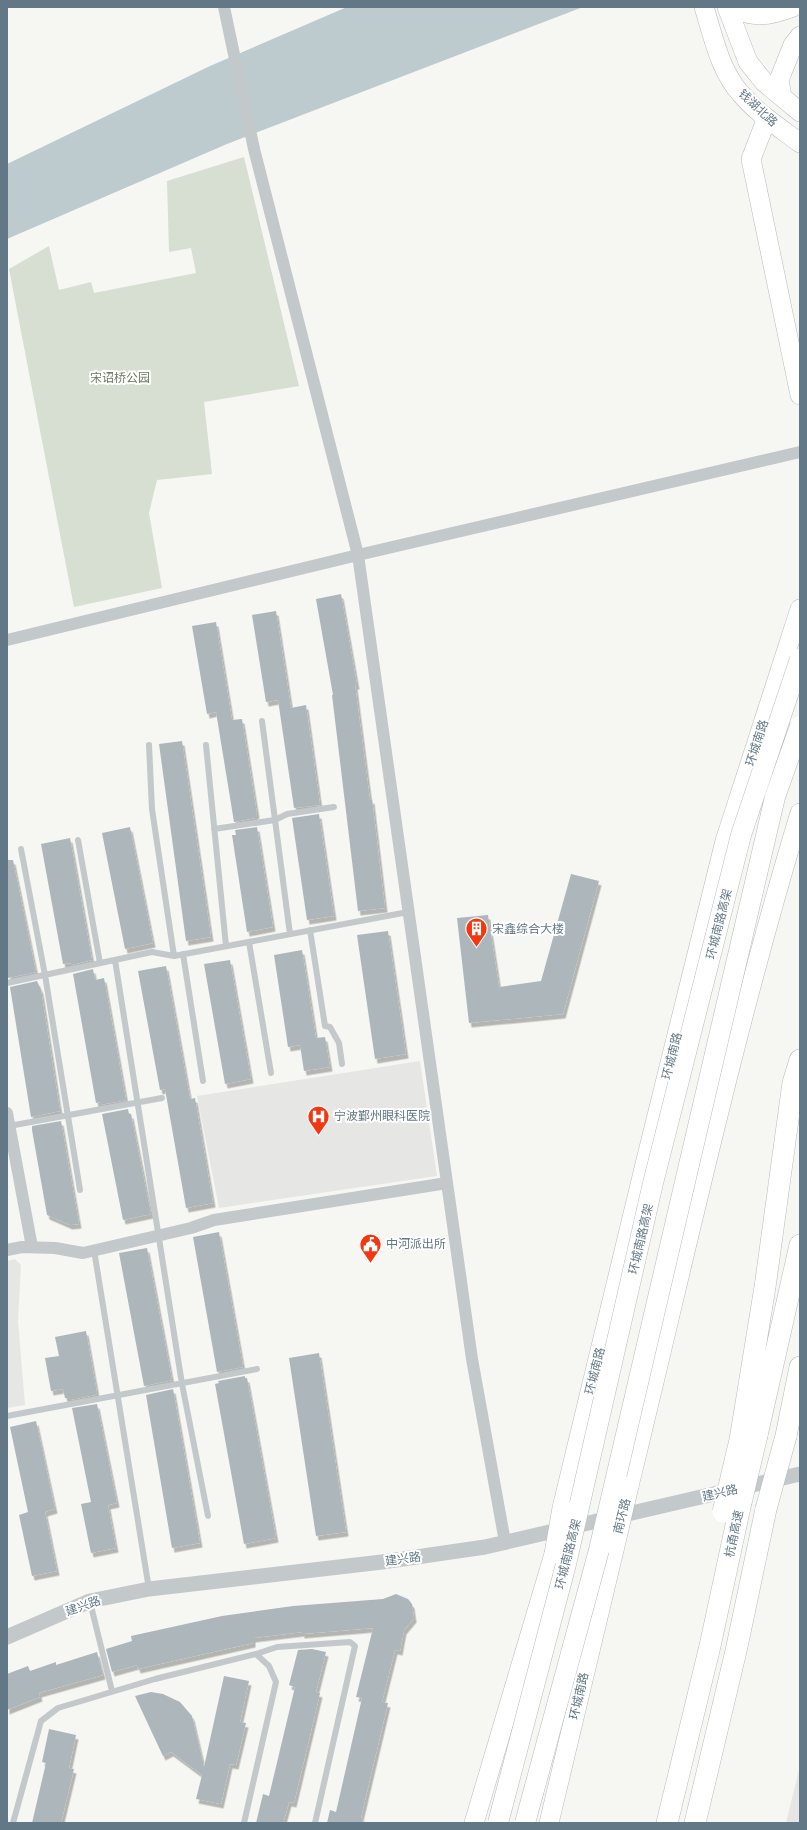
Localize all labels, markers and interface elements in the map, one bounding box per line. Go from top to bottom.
street label: 钱湖北路 [734,84,782,131]
park label: 宋诏桥公园 [90,368,150,387]
street label: 环城南路 [740,717,773,769]
street label: 环城南路高架 [701,887,736,961]
building icon: 宋鑫综合大楼 [464,916,490,949]
place label: 宋鑫综合大楼 [492,919,564,938]
street label: 环城南路 [656,1030,687,1081]
hospital icon: 宁波鄞州眼科医院 [305,1103,331,1136]
place label: 宁波鄞州眼科医院 [334,1106,430,1125]
street label: 环城南路高架 [623,1202,658,1276]
public building icon: 中河派出所 [357,1231,383,1264]
place label: 中河派出所 [386,1234,446,1253]
street label: 环城南路 [579,1345,610,1396]
street label: 建兴路 [700,1479,740,1506]
street label: 南环路 [608,1496,635,1536]
street label: 杭甬高速 [719,1508,748,1559]
street label: 环城南路高架 [550,1517,585,1591]
street label: 建兴路 [384,1547,422,1570]
street label: 建兴路 [63,1591,103,1620]
street label: 环城南路 [564,1670,593,1721]

